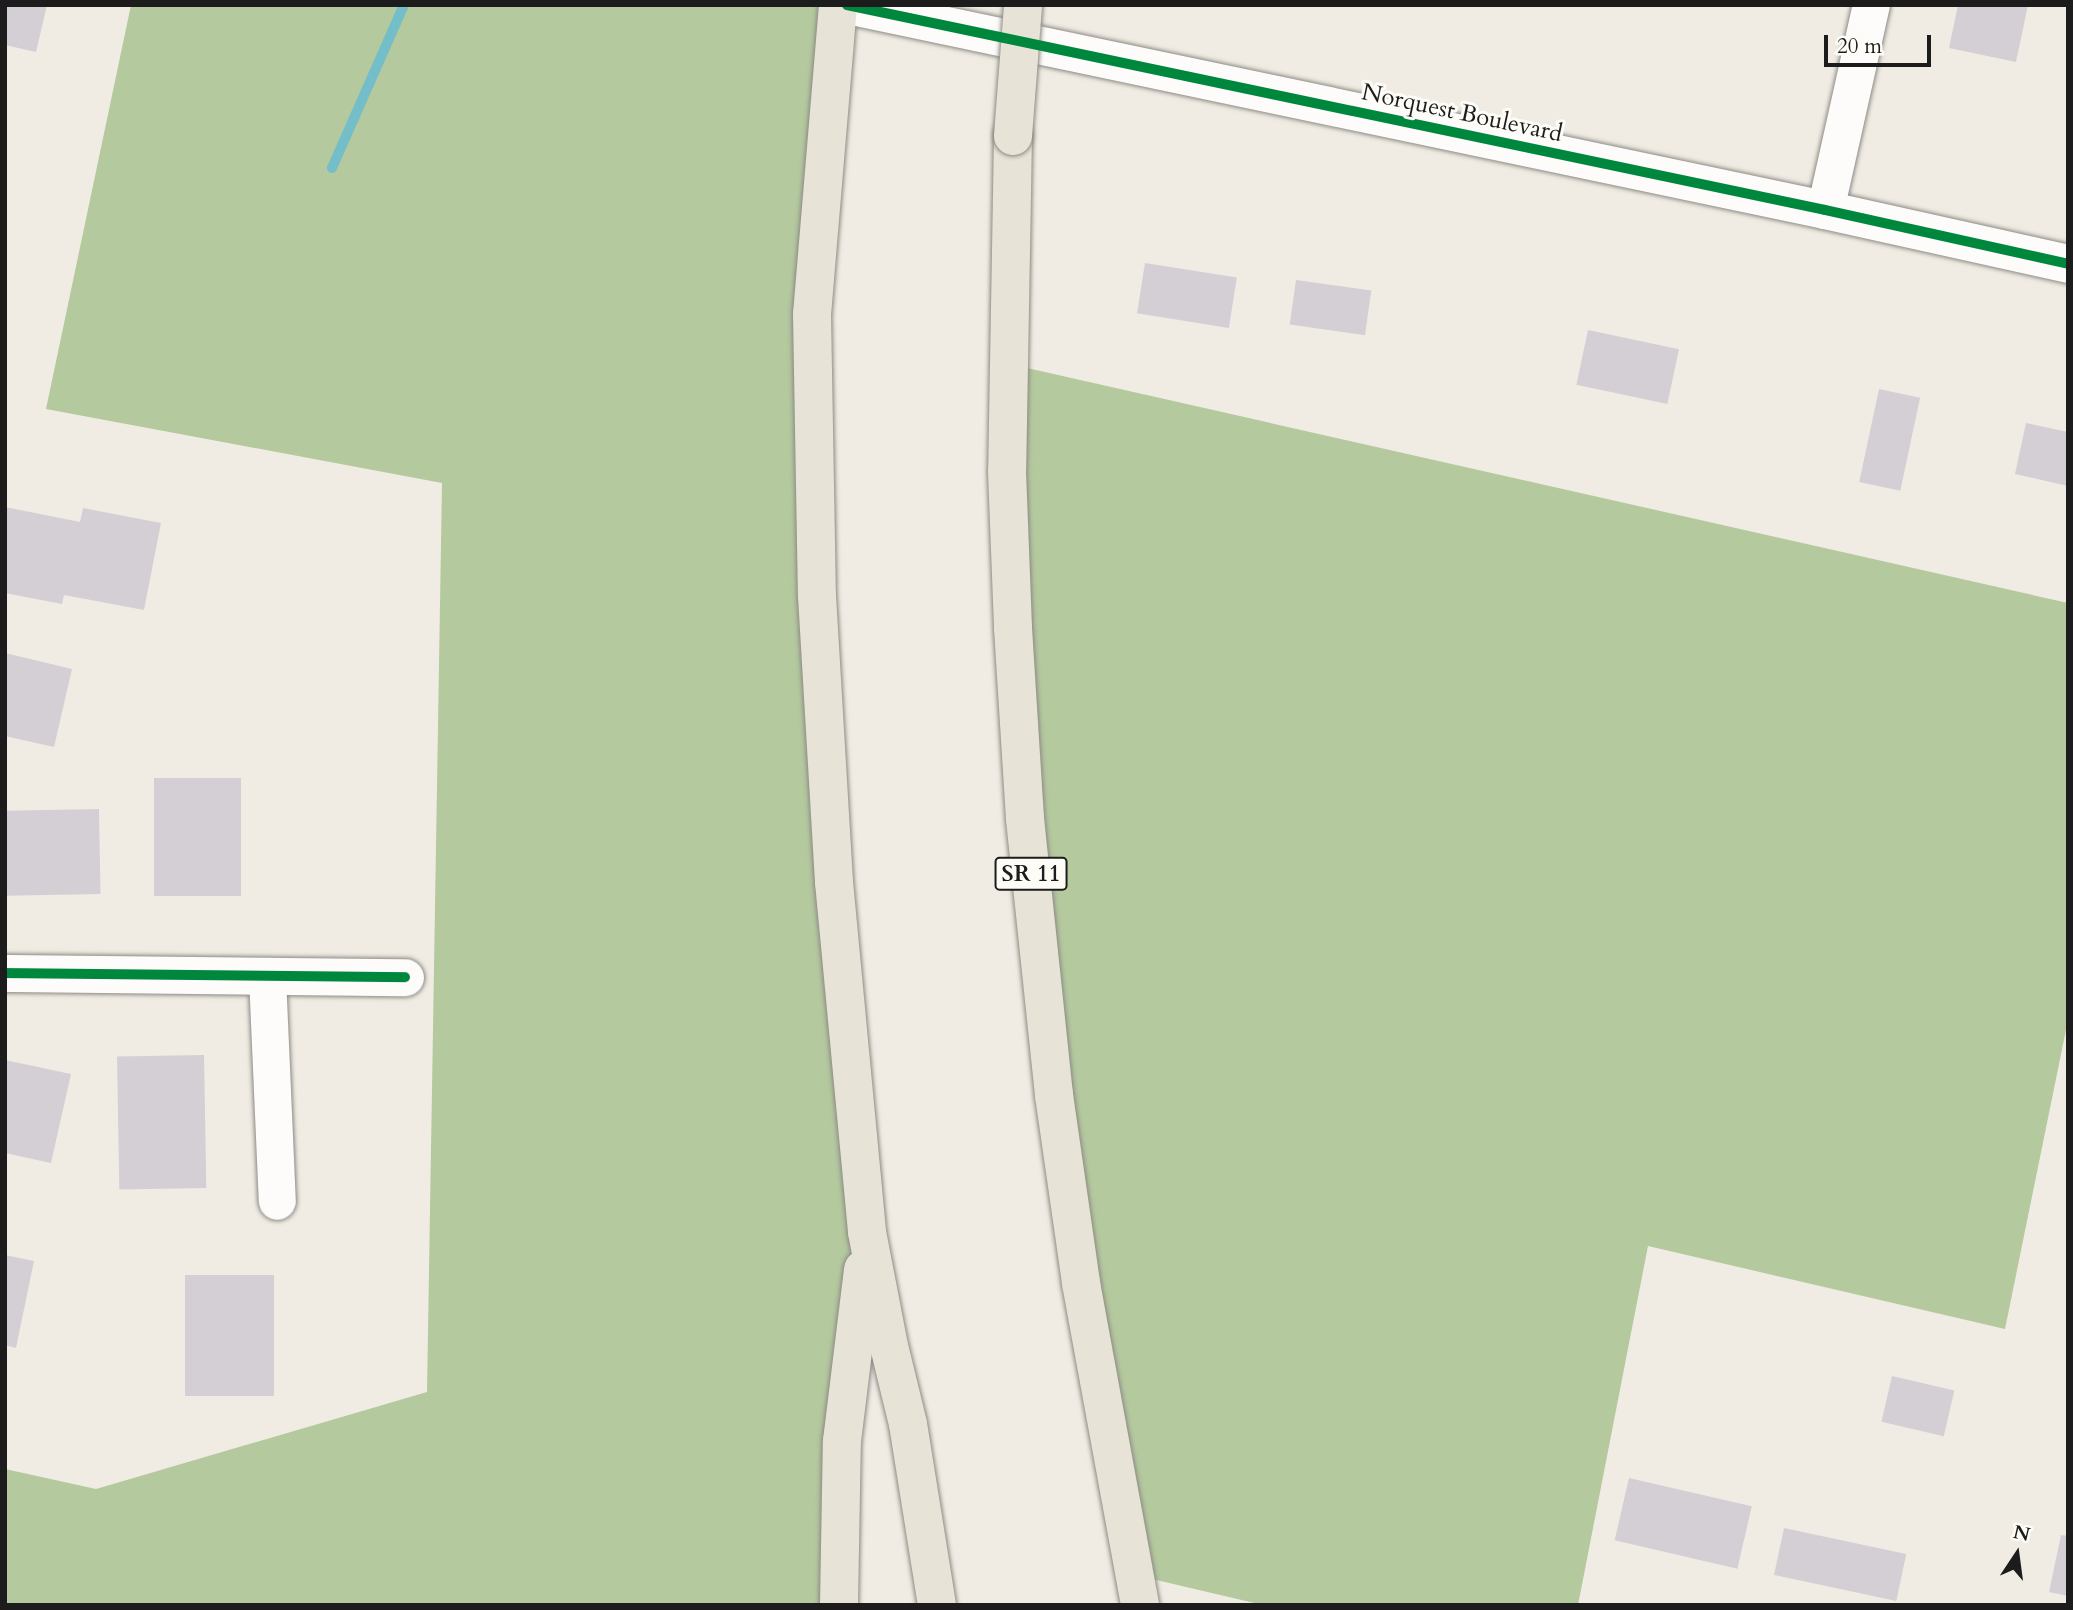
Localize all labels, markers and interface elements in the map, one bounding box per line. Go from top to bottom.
scale bar [1828,21,1935,65]
text: 20 m [1837,32,1882,61]
street label: Norquest Boulevard [1359,78,1565,148]
road number: SR 11 [994,854,1068,894]
north arrow [1982,1519,2052,1589]
text: N [2011,1519,2033,1548]

